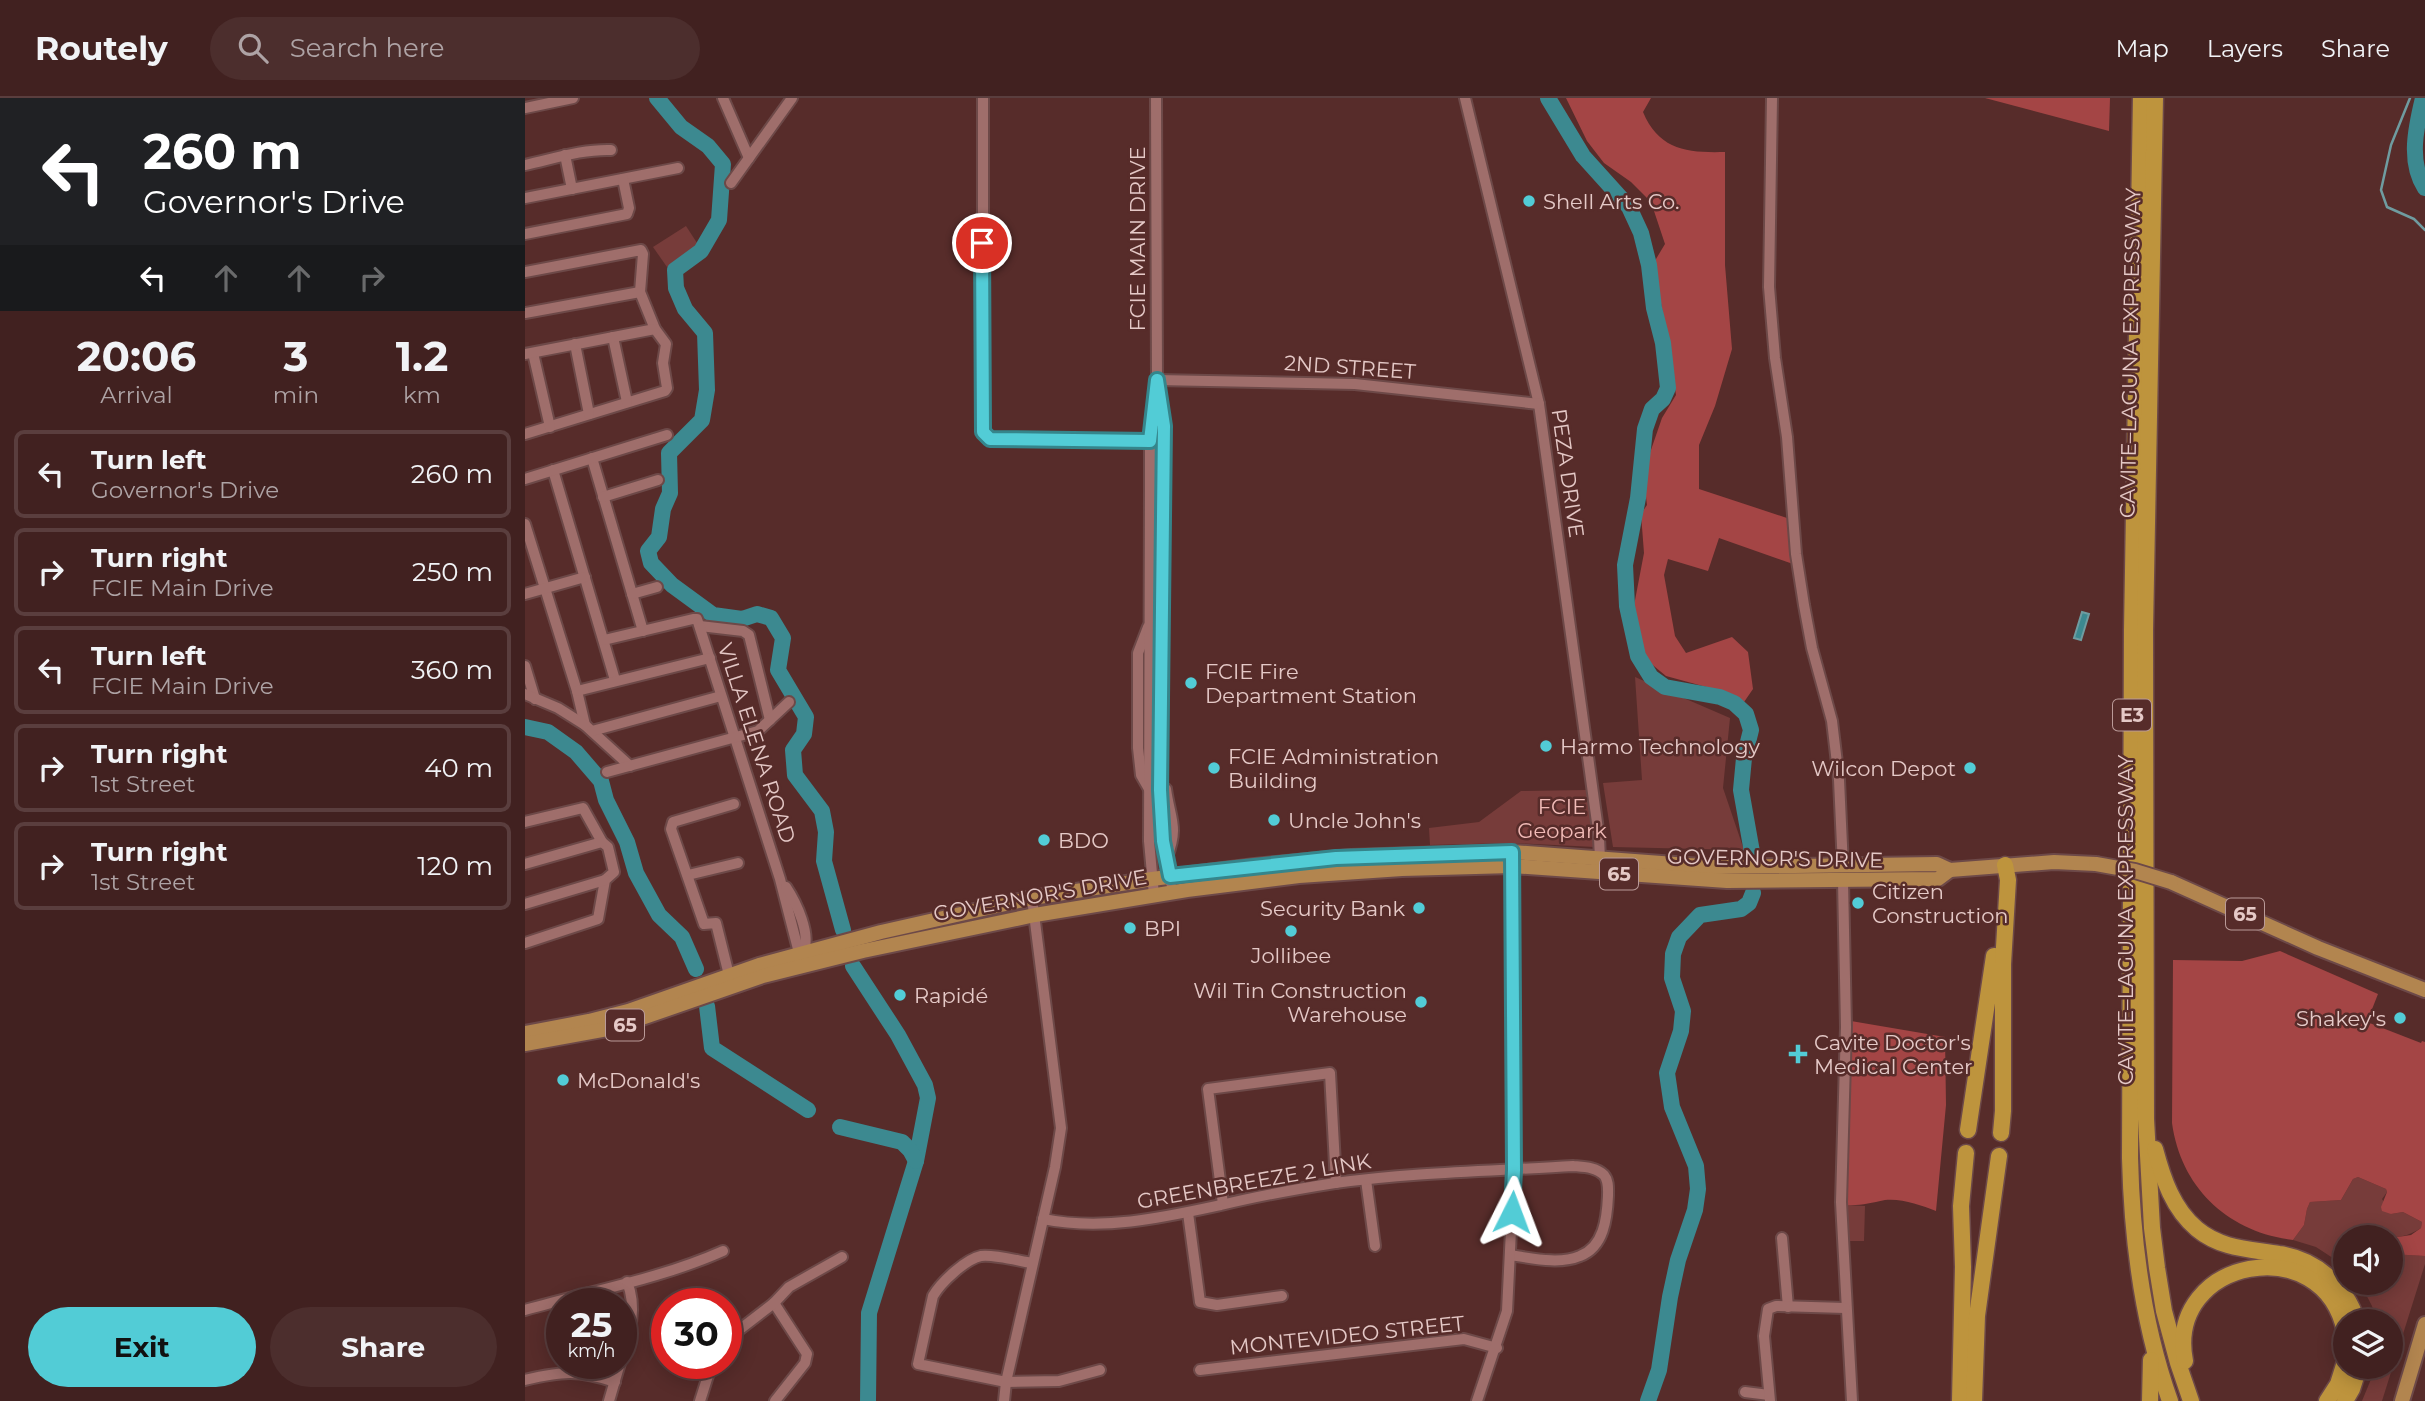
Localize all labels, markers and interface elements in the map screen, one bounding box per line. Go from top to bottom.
search box [210,17,700,80]
text: Routely [35,28,168,68]
icon: search [234,29,272,67]
text: Search here [290,32,445,64]
text: Map [2115,34,2169,63]
text: Layers [2207,34,2283,63]
text: Share [2321,34,2390,63]
text: 260 m [143,122,302,181]
icon: left [28,126,119,217]
street label: FCIE MAIN DRIVE [1125,147,1150,331]
text: Governor's Drive [143,182,405,221]
street label: CAVITE–LAGUNA EXPRESSWAY [2115,187,2145,518]
place label: Shell Arts Co. [1543,189,1679,214]
marker: Shell Arts Co. [1521,193,1537,209]
pin [952,213,1012,273]
icon: arrive [963,224,1001,262]
icon: left [134,259,172,297]
icon: ahead [207,259,245,297]
icon: ahead [280,259,318,297]
icon: right [353,259,391,297]
text: 20:06 [77,330,196,382]
text: 3 [283,330,308,382]
text: 1.2 [396,330,448,382]
street label: 2ND STREET [1283,350,1417,384]
text: Arrival [100,381,173,409]
text: min [273,381,319,409]
text: km [403,381,441,409]
street label: PEZA DRIVE [1547,407,1589,539]
text: Turn left [91,444,207,476]
icon: left [32,455,70,493]
text: 260 m [411,458,493,490]
text: Governor's Drive [91,476,279,504]
text: Turn right [91,542,227,574]
icon: right [32,553,70,591]
text: 250 m [412,556,493,588]
text: FCIE Main Drive [91,574,274,602]
text: Turn left [91,640,207,672]
street label: VILLA ELENA ROAD [713,640,801,846]
icon: left [32,651,70,689]
text: 360 m [411,654,493,686]
place label: FCIE Fire Department Station [1205,659,1417,708]
text: FCIE Main Drive [91,672,274,700]
marker: FCIE Fire Department Station [1183,675,1199,691]
road number: E3 [2113,700,2151,730]
place label: Harmo Technology [1560,734,1761,759]
text: Turn right [91,738,227,770]
marker: Harmo Technology [1538,738,1554,754]
place label: FCIE Administration Building [1228,744,1439,793]
icon: right [32,749,70,787]
text: 40 m [424,752,493,784]
street label: CAVITE–LAGUNA EXPRESSWAY [2113,754,2138,1085]
place label: Wilcon Depot [1811,756,1956,781]
marker: FCIE Administration Building [1206,760,1222,776]
marker: Wilcon Depot [1962,760,1978,776]
text: 1st Street [91,770,195,798]
park label: FCIE Geopark [1517,794,1607,843]
place label: Uncle John's [1288,808,1421,833]
marker: Uncle John's [1266,812,1282,828]
place label: BDO [1058,828,1109,853]
marker: BDO [1036,832,1052,848]
text: Turn right [91,836,227,868]
street label: GOVERNOR'S DRIVE [1667,844,1883,872]
icon: right [32,847,70,885]
text: 120 m [417,850,493,882]
road number: 65 [1600,859,1638,890]
street label: GOVERNOR'S DRIVE [931,864,1149,926]
text: 1st Street [91,868,195,896]
place label: Citizen Construction [1872,879,2009,928]
marker: Citizen Construction [1850,895,1866,911]
place label: Security Bank [1260,896,1405,921]
road number: 65 [2226,898,2264,930]
marker: Security Bank [1411,900,1427,916]
place label: BPI [1144,916,1181,941]
marker: BPI [1122,920,1138,936]
marker: Jollibee [1283,923,1299,939]
place label: Jollibee [1250,943,1331,968]
place label: Wil Tin Construction Warehouse [1193,978,1407,1027]
place label: Rapidé [914,983,988,1008]
marker: Rapidé [892,987,908,1003]
marker: Wil Tin Construction Warehouse [1413,994,1429,1010]
place label: Shakey's [2296,1006,2386,1031]
road number: 65 [606,1009,644,1040]
marker: Shakey's [2392,1010,2408,1026]
place label: Cavite Doctor's Medical Center [1814,1030,1973,1079]
marker: Cavite Doctor's Medical Center [1788,1044,1808,1064]
place label: McDonald's [577,1068,700,1093]
marker: McDonald's [555,1072,571,1088]
street label: GREENBREEZE 2 LINK [1135,1148,1373,1214]
position arrow [1475,1175,1549,1249]
map controls [2333,1225,2403,1379]
button: sound [2333,1225,2403,1295]
speed limit sign: 30 [651,1288,742,1379]
text: 25 [571,1303,612,1346]
button: Exit [28,1307,256,1387]
button: Share [270,1307,497,1387]
button: layers [2333,1309,2403,1379]
street label: MONTEVIDEO STREET [1228,1310,1466,1360]
text: km/h [567,1340,616,1362]

